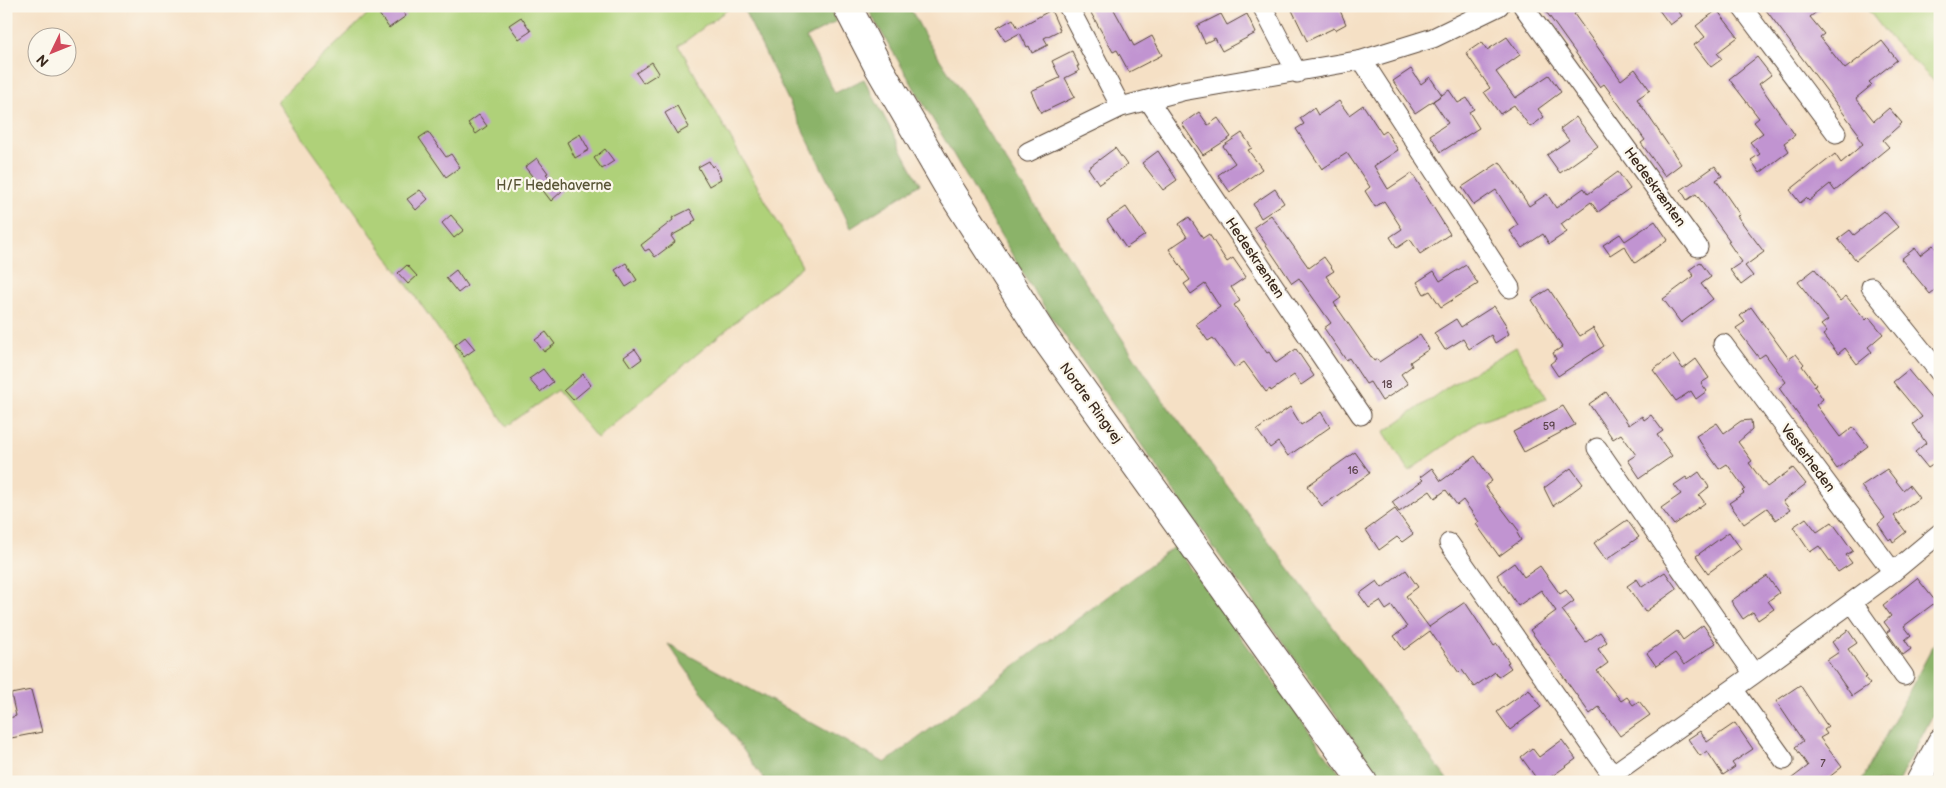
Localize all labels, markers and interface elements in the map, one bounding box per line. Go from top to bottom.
north arrow [28,28,78,78]
text: N [33,51,53,70]
street label: Hedeskrænten [1621,144,1689,230]
park label: H/F Hedehaverne [496,177,612,194]
street label: Hedeskrænten [1222,214,1288,302]
street label: Nordre Ringvej [1056,359,1126,447]
house number: 18 [1382,378,1392,391]
house number: 59 [1543,420,1555,433]
street label: Vesterheden [1777,421,1839,495]
house number: 16 [1348,464,1359,477]
house number: 7 [1820,757,1826,770]

